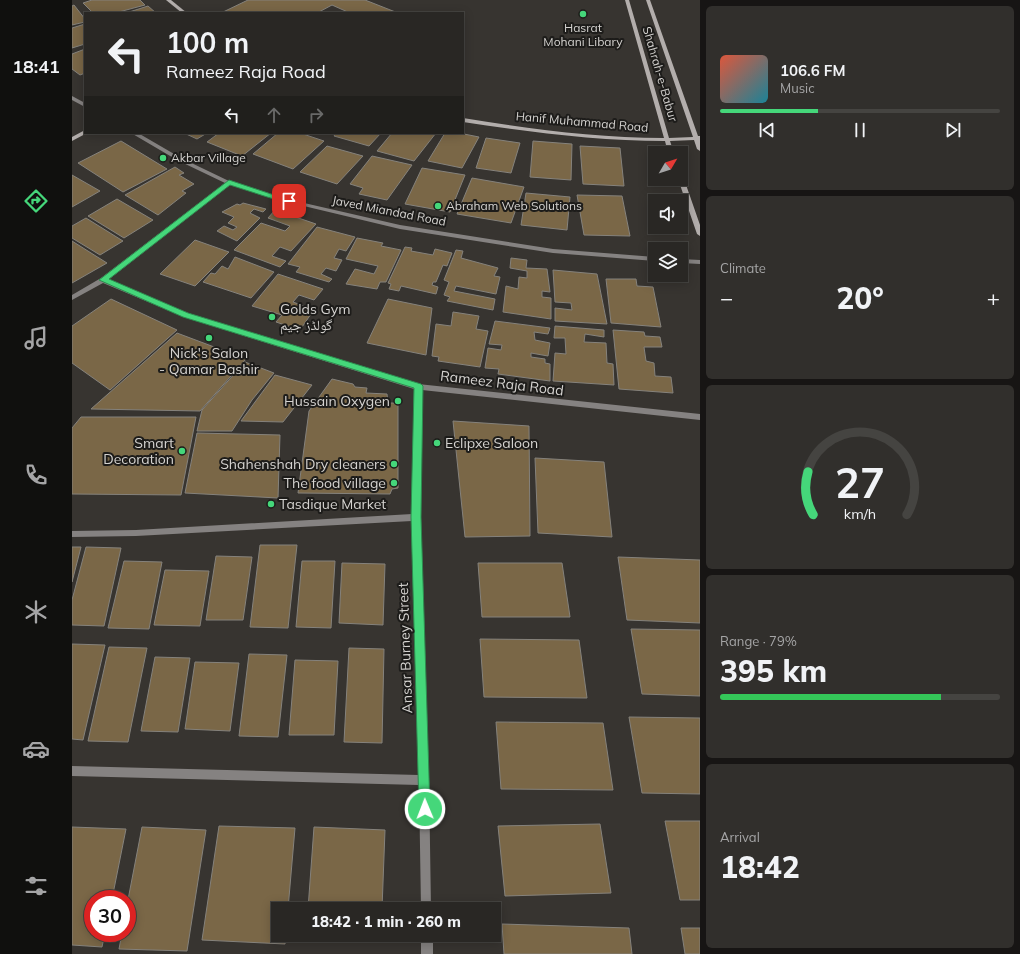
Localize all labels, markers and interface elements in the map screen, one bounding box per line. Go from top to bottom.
marker: Hasrat Mohani Libary [578,9,588,19]
place label: Hasrat Mohani Libary [543,20,623,49]
text: 100 m [166,25,249,60]
street label: Shahrah-e-Babur [640,25,681,124]
icon: left [100,28,152,80]
text: 18:41 [12,55,60,78]
text: Rameez Raja Road [166,60,326,83]
text: 106.6 FM [780,61,845,80]
text: Music [780,80,815,96]
icon: left [221,104,243,126]
icon: ahead [263,104,285,126]
icon: right [305,104,327,126]
street label: Hanif Muhammad Road [515,108,649,135]
icon: previous [756,119,778,141]
icon: pause [849,119,871,141]
icon: next [942,119,964,141]
north arrow [648,146,688,186]
map controls [648,146,688,282]
place label: Akbar Village [171,150,246,165]
marker: Akbar Village [158,153,168,163]
pin [272,184,306,218]
icon: directions [22,187,50,215]
icon: arrive [278,190,300,212]
street label: Javed Miandad Road [331,192,447,229]
button: sound [648,194,688,234]
place label: Abraham Web Solutions [446,198,582,213]
marker: Abraham Web Solutions [433,201,443,211]
button: layers [648,242,688,282]
text: Climate [720,260,766,276]
text: 20° [836,279,884,317]
text: − [720,284,733,312]
text: + [987,284,1000,312]
place label: Golds Gym گولڈز جیم [280,300,351,335]
marker: Golds Gym گولڈز جیم [267,312,277,322]
icon: music [22,324,50,352]
marker: Nick's Salon - Qamar Bashir [204,333,214,343]
place label: Nick's Salon - Qamar Bashir [159,344,260,378]
street label: Rameez Raja Road [439,366,565,400]
place label: Hussain Oxygen [284,392,390,410]
marker: Hussain Oxygen [393,396,403,406]
place label: Smart Decoration [103,434,174,468]
place label: Eclipxe Saloon [445,434,538,452]
marker: Eclipxe Saloon [432,438,442,448]
marker: Smart Decoration [177,446,187,456]
place label: Shahenshah Dry cleaners [220,455,386,473]
text: 27 [835,456,885,508]
marker: Shahenshah Dry cleaners [389,459,399,469]
icon: phone [22,461,50,489]
place label: The food village [284,474,386,492]
marker: The food village [389,478,399,488]
place label: Tasdique Market [279,495,386,513]
marker: Tasdique Market [266,499,276,509]
text: km/h [844,505,876,523]
street label: Ansar Burney Street [394,582,416,714]
icon: climate [22,598,50,626]
text: Range · 79% [720,633,797,649]
text: 395 km [720,652,827,690]
icon: car [22,735,50,763]
position arrow [404,788,446,830]
text: Arrival [720,829,760,845]
text: 18:42 [720,848,800,886]
icon: filters [22,872,50,900]
speed limit sign: 30 [84,890,136,942]
text: 18:42 · 1 min · 260 m [311,912,461,931]

